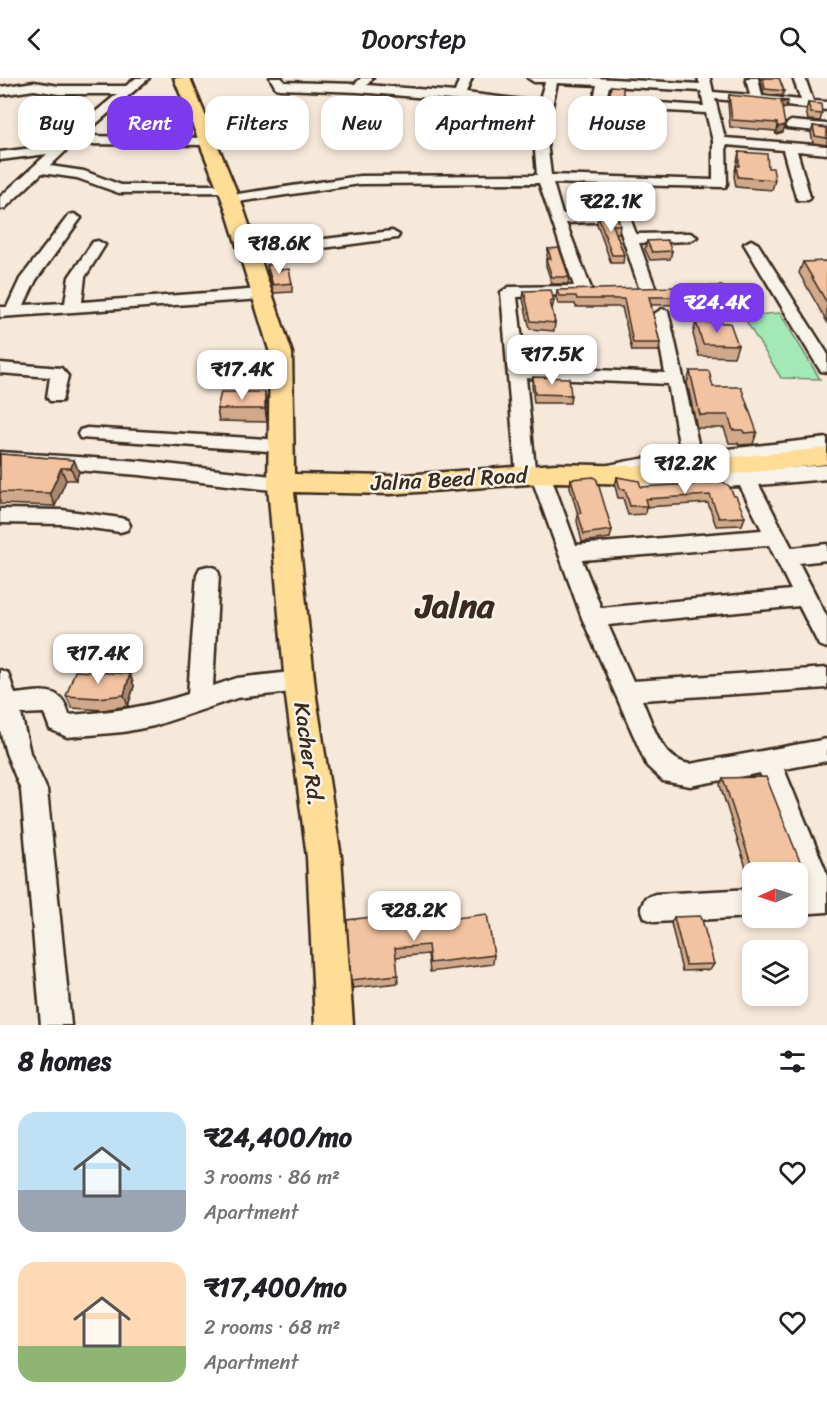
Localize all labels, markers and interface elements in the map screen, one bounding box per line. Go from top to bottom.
text: Doorstep [361,15,466,63]
icon: back [18,23,51,56]
icon: search [776,23,809,56]
chip: Buy [18,96,95,150]
chip: Rent [107,96,193,150]
chip: Filters [205,96,309,150]
chip: New [321,96,403,150]
chip: Apartment [415,96,556,150]
chip: House [568,96,667,150]
pin: ₹22.1K [562,182,660,233]
text: ₹22.1K [580,184,642,219]
pin: ₹18.6K [230,224,328,275]
text: ₹18.6K [248,226,310,261]
pin: ₹24.4K [668,283,766,334]
text: ₹24.4K [684,285,750,320]
pin: ₹17.5K [503,335,601,386]
text: ₹17.5K [521,337,583,372]
pin: ₹17.4K [193,350,291,401]
text: ₹17.4K [211,352,273,387]
pin: ₹12.2K [636,444,734,495]
text: ₹12.2K [654,446,716,481]
street label: Jalna Beed Road [369,455,530,503]
district label: Jalna [414,576,495,636]
pin: ₹17.4K [49,634,147,685]
text: ₹17.4K [67,636,129,671]
street label: Kacher Rd. [282,700,336,808]
north arrow [742,862,808,928]
map controls [742,862,808,1006]
pin: ₹28.2K [365,891,463,942]
text: ₹28.2K [382,893,446,928]
button: layers [742,940,808,1006]
text: 8 homes [18,1038,111,1084]
icon: filters [776,1045,809,1078]
text: ₹24,400/mo [204,1114,352,1160]
icon: home [66,1136,138,1208]
icon: heart [776,1156,809,1189]
text: 3 rooms · 86 m² [204,1160,340,1195]
text: Apartment [204,1195,298,1230]
text: ₹17,400/mo [204,1264,347,1310]
icon: home [66,1286,138,1358]
icon: heart [776,1306,809,1339]
text: 2 rooms · 68 m² [204,1310,340,1345]
text: Apartment [204,1345,298,1380]

